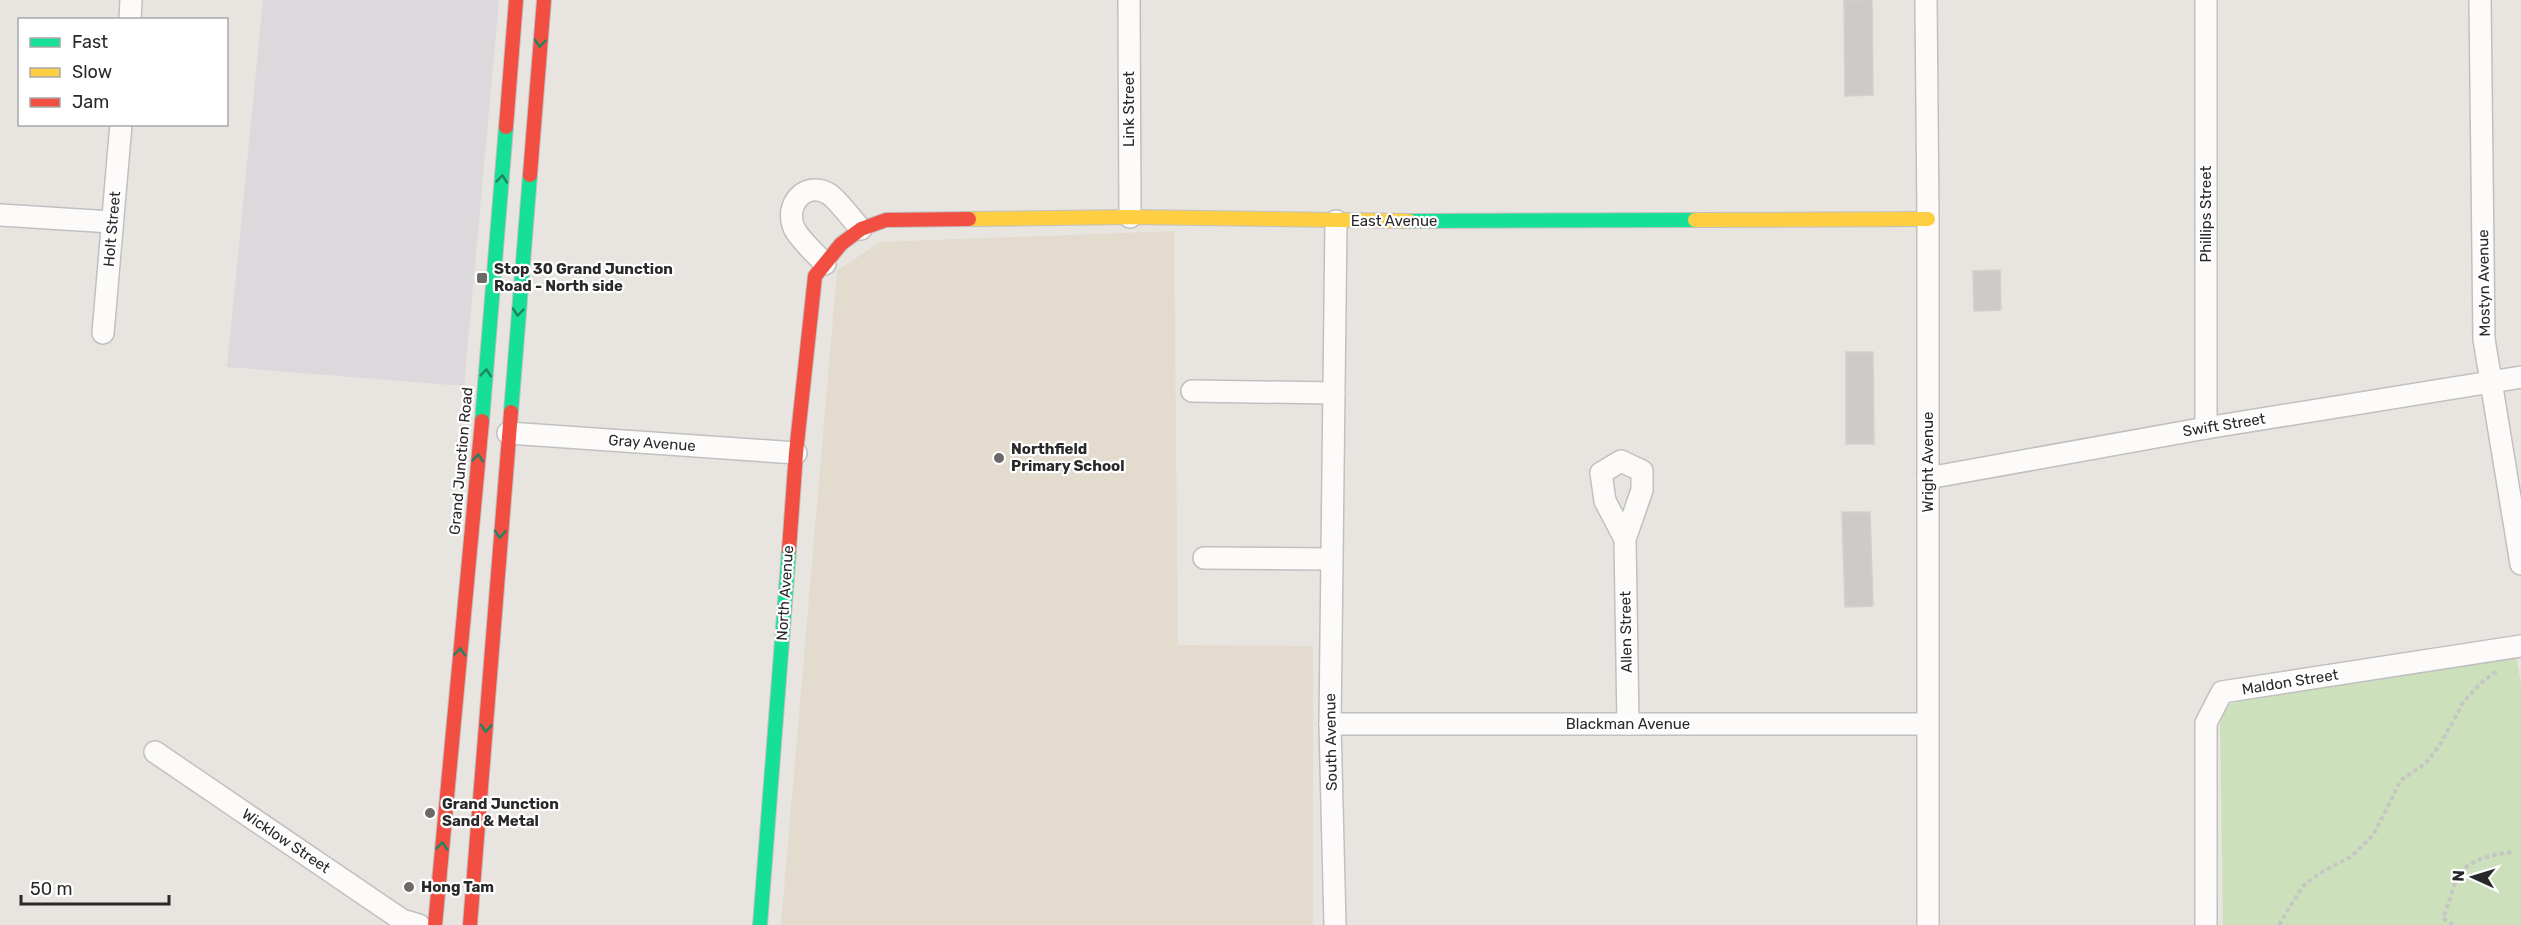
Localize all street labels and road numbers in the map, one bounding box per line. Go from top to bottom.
street label: Link Street [1120,71,1138,147]
street label: Phillips Street [2197,165,2215,262]
street label: Holt Street [100,190,124,268]
street label: East Avenue [1351,212,1437,230]
street label: Mostyn Avenue [2474,229,2494,337]
street label: Grand Junction Road [446,386,476,536]
street label: Swift Street [2181,410,2267,440]
street label: Wright Avenue [1919,412,1937,512]
street label: Gray Avenue [608,431,696,455]
street label: North Avenue [773,545,797,641]
street label: Allen Street [1616,591,1636,673]
street label: Maldon Street [2240,665,2340,699]
street label: South Avenue [1321,693,1341,791]
street label: Blackman Avenue [1566,715,1690,733]
street label: Wicklow Street [238,805,334,877]

